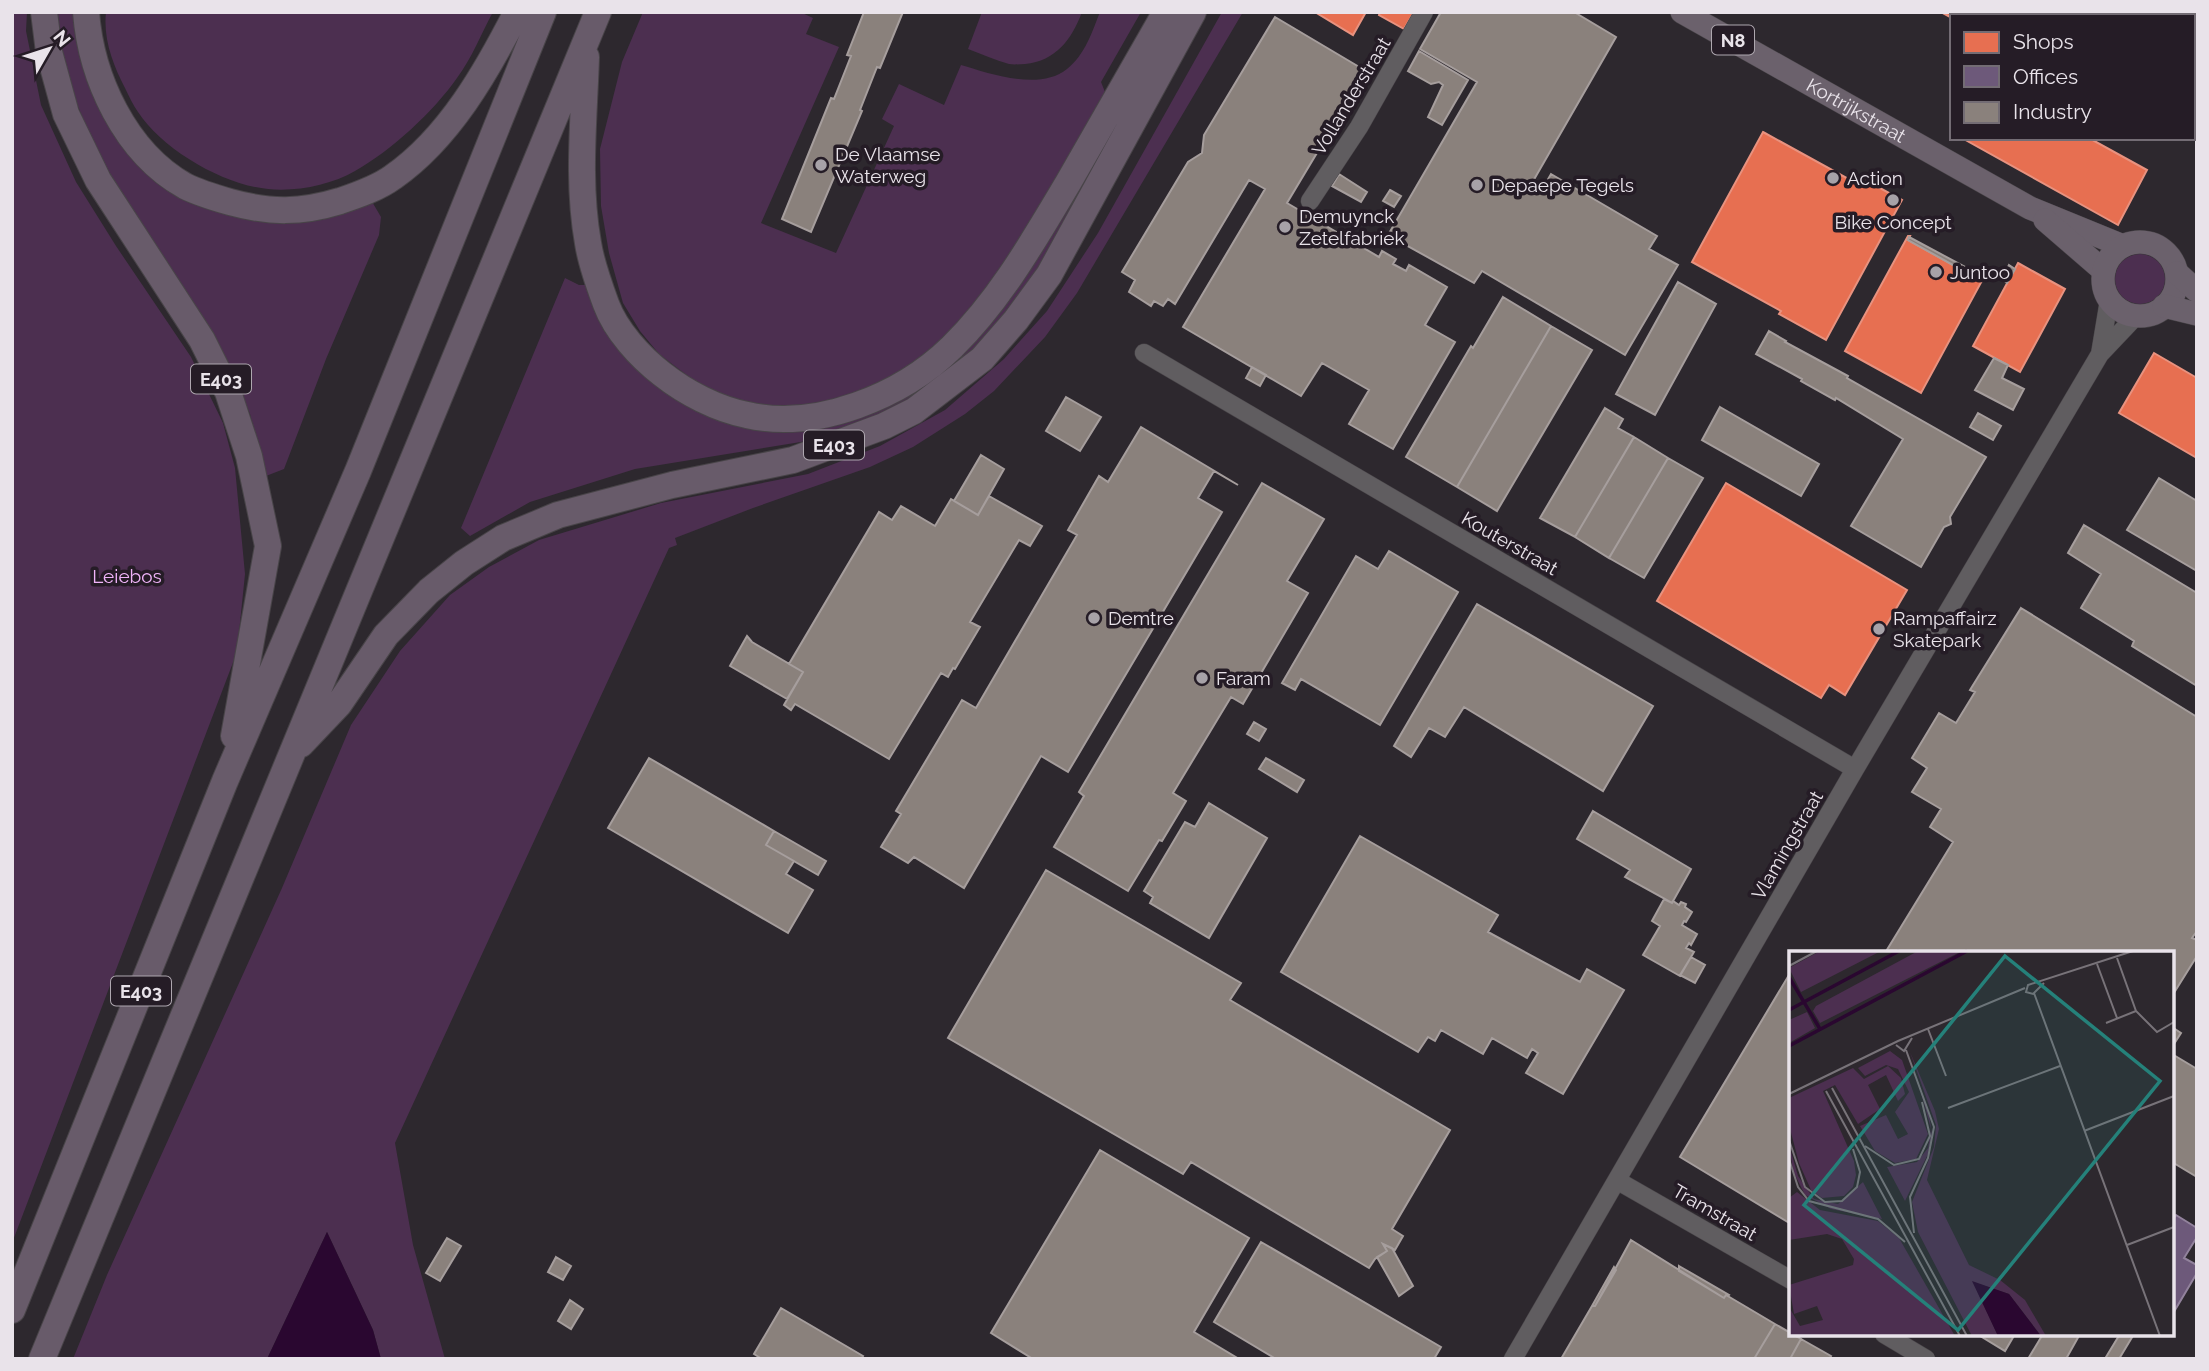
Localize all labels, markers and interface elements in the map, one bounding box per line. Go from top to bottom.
north arrow [14,14,84,84]
legend [1950,14,2195,140]
text: N [49,26,75,51]
road number: N8 [1712,26,1754,55]
text: Shops [2013,29,2074,54]
street label: Vollanderstraat [1307,33,1395,159]
text: Offices [2013,64,2078,89]
street label: Kortrijkstraat [1803,73,1910,147]
text: Industry [2013,99,2092,124]
place label: De Vlaamse Waterweg [835,143,941,187]
marker: De Vlaamse Waterweg [813,157,829,173]
place label: Action [1847,167,1903,189]
marker: Action [1825,170,1841,186]
place label: Depaepe Tegels [1491,174,1634,196]
marker: Depaepe Tegels [1469,177,1485,193]
marker: Bike Concept [1885,192,1901,208]
place label: Demuynck Zetelfabriek [1299,205,1405,249]
place label: Bike Concept [1834,211,1952,233]
marker: Demuynck Zetelfabriek [1277,219,1293,235]
place label: Juntoo [1950,261,2010,283]
marker: Juntoo [1928,264,1944,280]
road number: E403 [191,365,251,394]
road number: E403 [804,430,864,460]
street label: Kouterstraat [1458,507,1563,580]
park label: Leiebos [92,565,162,587]
place label: Demtre [1108,607,1174,629]
place label: Rampaffairz Skatepark [1893,607,1997,651]
marker: Demtre [1086,610,1102,626]
marker: Rampaffairz Skatepark [1871,621,1887,637]
place label: Faram [1216,667,1271,689]
marker: Faram [1194,670,1210,686]
street label: Vlamingstraat [1747,786,1827,903]
inset map [1789,951,2174,1336]
road number: E403 [111,976,171,1006]
street label: Tramstraat [1669,1179,1762,1245]

